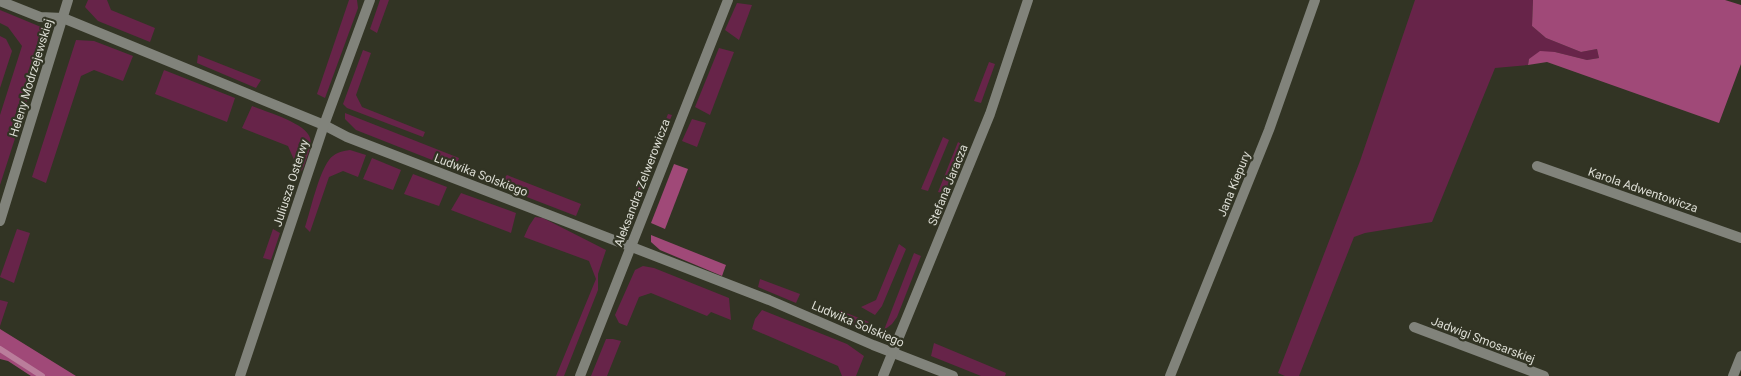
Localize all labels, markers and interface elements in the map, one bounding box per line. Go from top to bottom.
street label: Heleny Modrzejewskiej [6,17,56,139]
street label: Aleksandra Zelwerowicza [611,117,673,249]
street label: Juliusza Osterwy [270,137,312,228]
street label: Stefana Jaracza [925,142,971,228]
street label: Jana Kiepury [1215,149,1254,219]
street label: Ludwika Solskiego [432,151,530,199]
street label: Karola Adwentowicza [1586,165,1700,215]
street label: Ludwika Solskiego [810,298,907,350]
street label: Jadwigi Smosarskiej [1429,314,1537,366]

